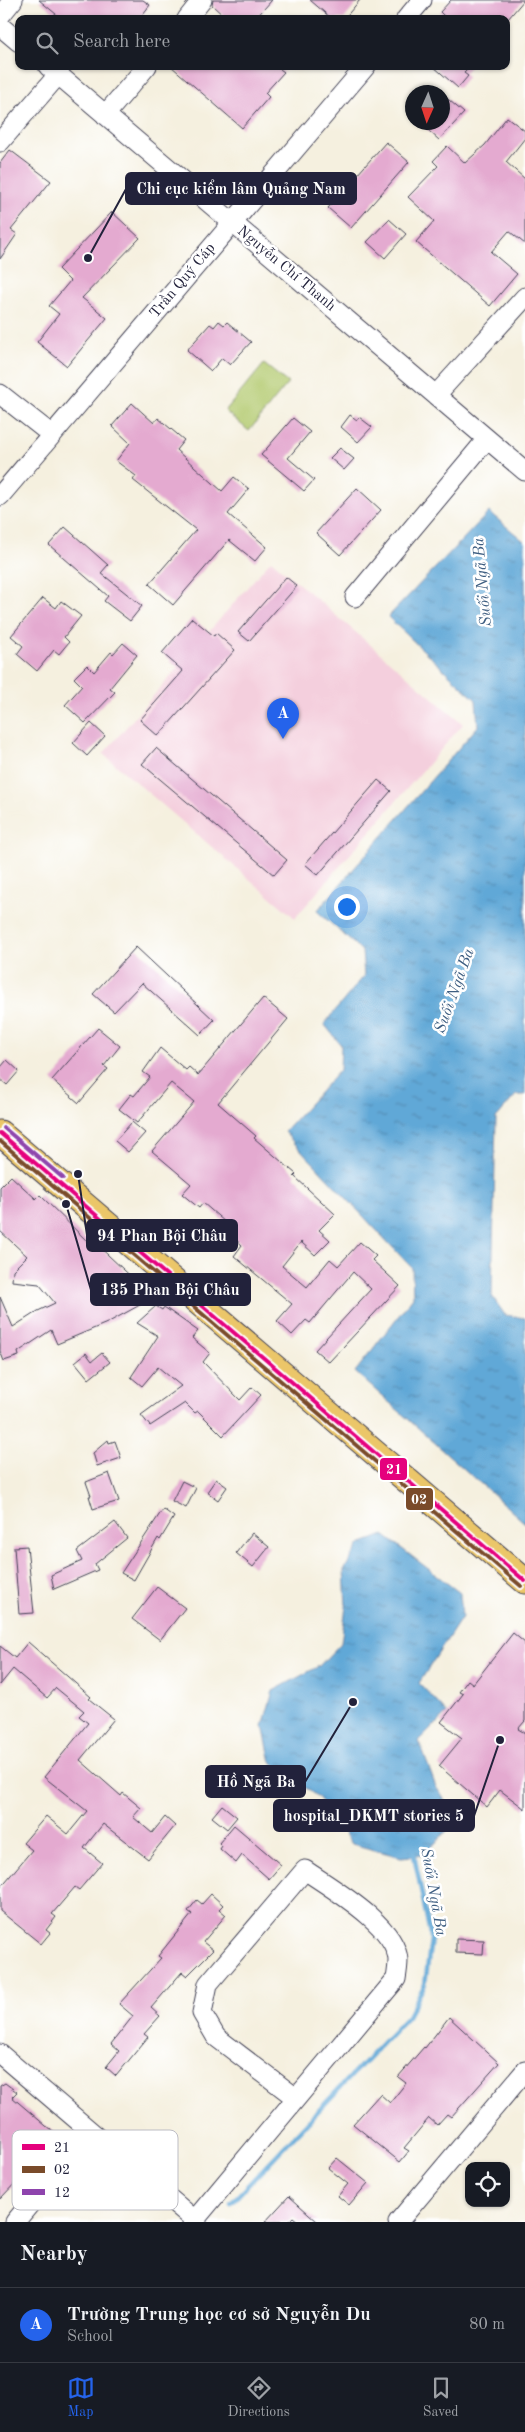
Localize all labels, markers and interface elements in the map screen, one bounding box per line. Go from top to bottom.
search box [15,15,510,70]
icon: search [33,29,61,57]
text: Search here [73,33,170,52]
north arrow [405,85,450,130]
callout: Chi cục kiểm lâm Quảng Nam [126,173,356,204]
text: Chi cục kiểm lâm Quảng Nam [136,179,346,198]
street label: Nguyễn Chí Thanh [234,223,339,314]
street label: Trần Quý Cáp [146,239,219,321]
water label: Suối Ngã Ba [471,536,495,627]
pin: A [267,698,299,739]
your location [334,894,360,920]
water label: Suối Ngã Ba [432,946,478,1036]
callout: 94 Phan Bội Châu [87,1220,237,1251]
text: 94 Phan Bội Châu [97,1229,227,1245]
callout: 135 Phan Bội Châu [91,1274,250,1305]
text: 135 Phan Bội Châu [100,1283,240,1299]
line badge: 21 [379,1457,408,1481]
text: 21 [386,1463,402,1477]
line badge: 02 [405,1487,434,1511]
text: 02 [411,1493,427,1507]
callout: Hồ Ngã Ba [206,1766,305,1797]
text: Hồ Ngã Ba [217,1772,295,1791]
callout: hospital_DKMT stories 5 [274,1800,474,1831]
text: hospital_DKMT stories 5 [284,1809,464,1825]
water label: Suối Ngã Ba [417,1847,449,1938]
legend [12,2130,178,2210]
text: 21 [54,2141,70,2155]
map controls [465,2162,510,2207]
button: locate [465,2162,510,2207]
text: 02 [54,2163,70,2177]
text: 12 [54,2186,70,2200]
text: Nearby [20,2244,88,2265]
text: Trường Trung học cơ sở Nguyễn Du [67,2306,371,2325]
text: A [30,2317,42,2333]
text: 80 m [469,2317,505,2333]
text: School [67,2329,113,2345]
tab: Map [67,2374,95,2421]
tab: Directions [228,2374,290,2421]
tab: Saved [423,2374,458,2421]

